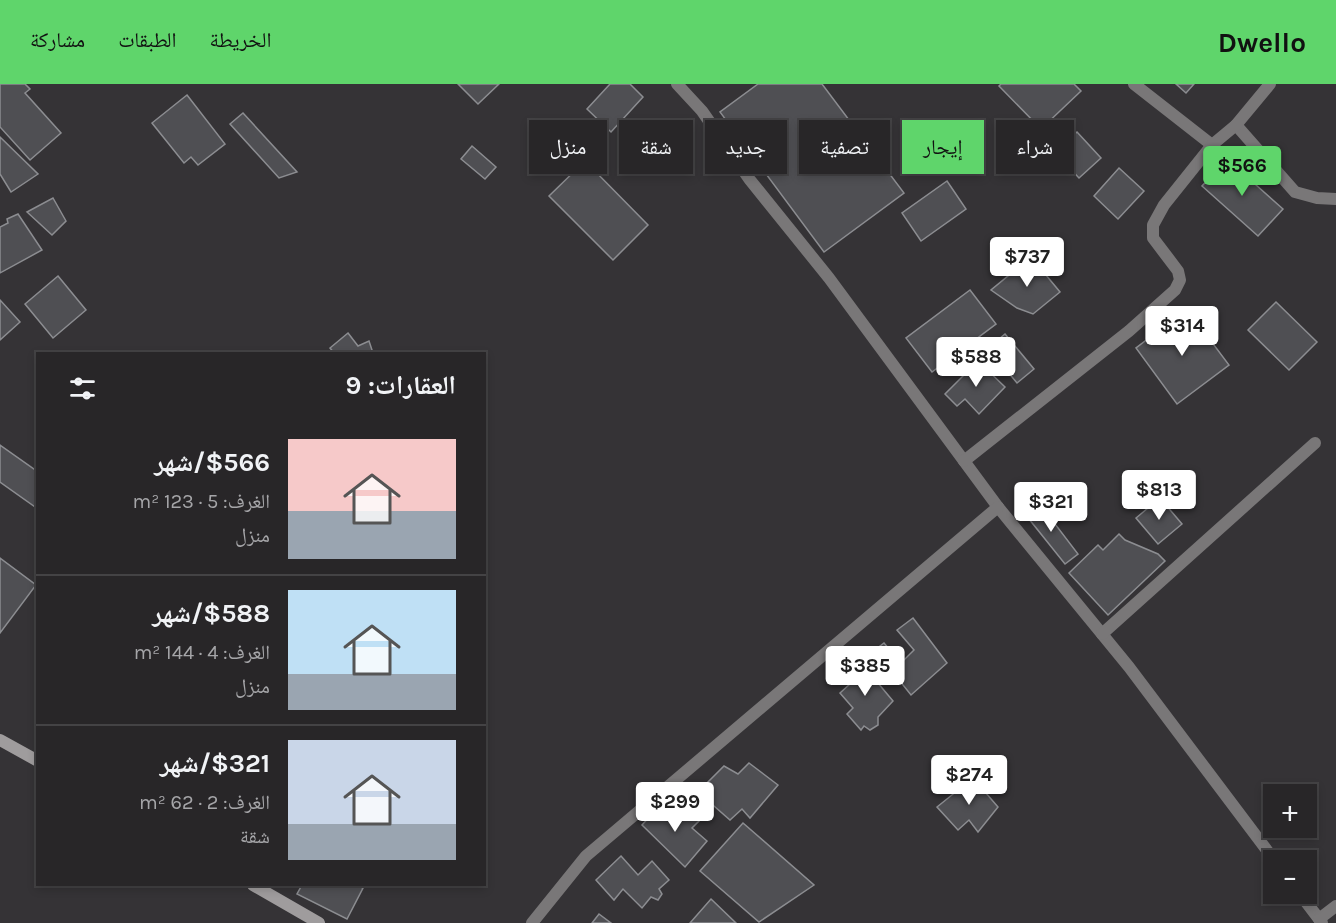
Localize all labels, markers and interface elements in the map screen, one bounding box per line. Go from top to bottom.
text: Dwello [1218,26,1306,59]
text: مشاركة [30,28,85,52]
text: الطبقات [118,28,177,52]
text: الخريطة [210,28,271,52]
chip: منزل [529,120,607,174]
chip: شقة [619,120,693,174]
chip: جديد [705,120,787,174]
chip: تصفية [799,120,890,174]
chip: إيجار [902,120,984,174]
chip: شراء [996,120,1074,174]
pin: $566 [1206,146,1278,197]
text: $566 [1217,154,1267,177]
pin: $737 [991,237,1063,288]
text: $737 [1004,245,1050,268]
pin: $314 [1146,306,1218,357]
text: $314 [1159,314,1205,337]
pin: $588 [940,337,1012,388]
text: $588 [950,345,1002,368]
text: العقارات: 9 [346,370,456,401]
icon: filters [66,372,99,405]
text: $566/شهر [154,447,270,478]
icon: home [336,463,408,535]
pin: $813 [1123,470,1195,521]
text: $813 [1136,478,1182,501]
pin: $321 [1015,482,1087,533]
text: الغرف: 5 · 123 m² [132,490,270,513]
text: $321 [1028,490,1074,513]
text: منزل [235,524,270,547]
text: $588/شهر [152,598,270,629]
icon: home [336,614,408,686]
text: الغرف: 4 · 144 m² [134,641,270,664]
pin: $385 [829,646,901,697]
text: $385 [840,654,890,677]
text: منزل [235,675,270,698]
text: $321/شهر [160,748,270,779]
pin: $274 [933,755,1005,806]
text: $274 [945,763,993,786]
icon: home [336,764,408,836]
pin: $299 [639,782,711,833]
map controls [1263,784,1317,904]
button: + [1263,784,1317,838]
text: $299 [650,790,700,813]
text: الغرف: 2 · 62 m² [139,791,270,814]
text: شقة [240,825,270,848]
button: − [1263,850,1317,904]

